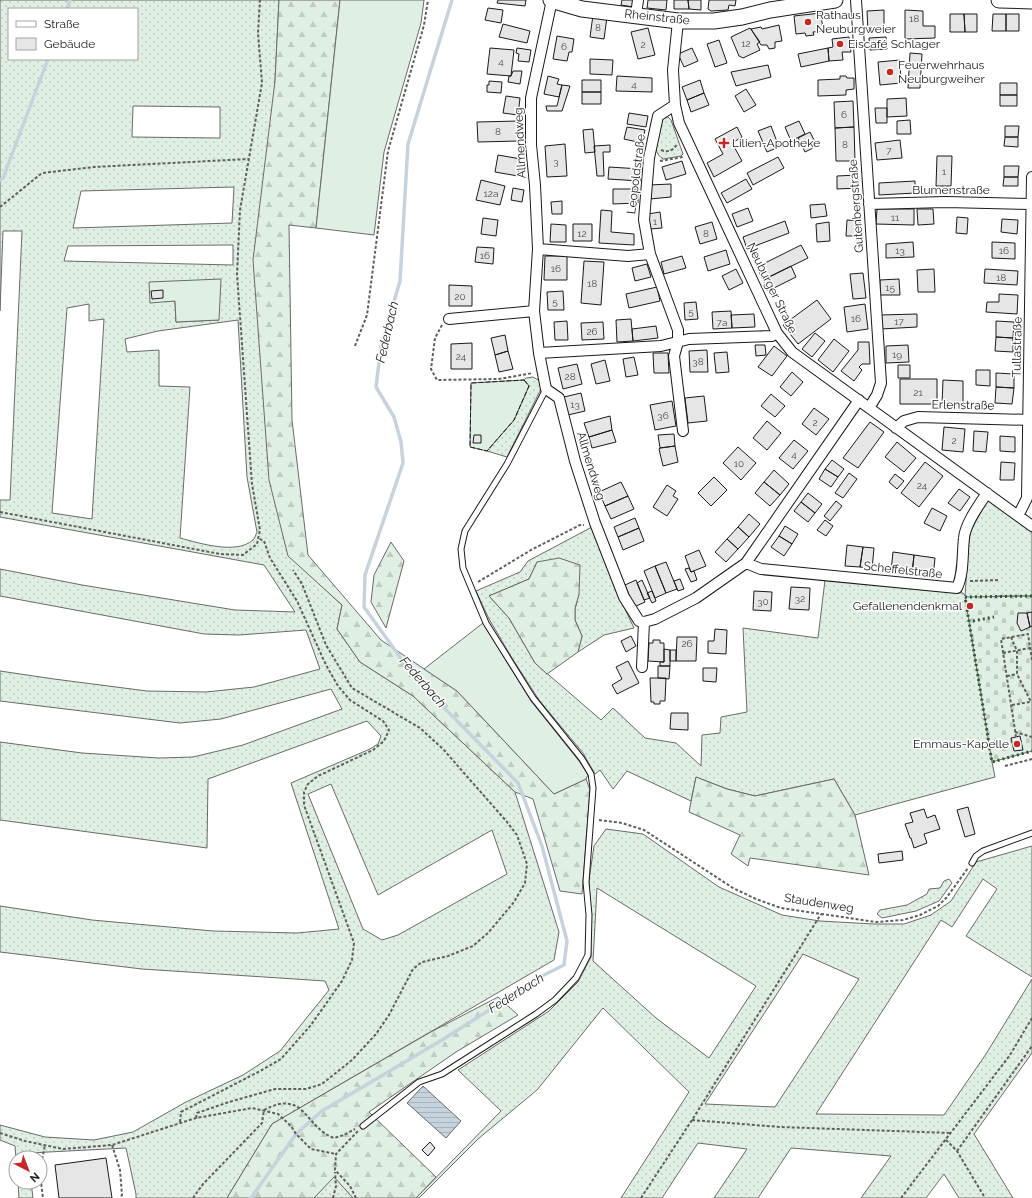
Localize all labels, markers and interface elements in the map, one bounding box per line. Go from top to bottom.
street label: Rheinstraße [624,7,690,27]
legend [8,8,138,60]
place label: Rathaus Neuburgweier [816,8,897,36]
house number: 18 [909,13,919,24]
text: Straße [44,17,80,31]
marker: Rathaus Neuburgweier [803,17,813,27]
house number: 8 [595,22,601,33]
text: Gebäude [44,37,95,51]
place label: Eiscafé Schlager [848,37,941,51]
house number: 12 [741,38,751,49]
house number: 2 [640,39,646,50]
marker: Eiscafé Schlager [835,39,845,49]
house number: 6 [561,41,567,52]
house number: 4 [498,56,504,67]
place label: Feuerwehrhaus Neuburgweiher [898,58,986,86]
marker: Feuerwehrhaus Neuburgweiher [885,67,895,77]
house number: 4 [631,79,637,90]
street label: Allmendweg [511,107,529,179]
house number: 6 [841,109,847,120]
house number: 8 [495,126,501,137]
street label: Leopoldstraße [624,133,648,215]
place label: Lilien-Apotheke [732,136,820,150]
marker: Lilien-Apotheke [719,138,729,148]
house number: 8 [842,139,848,150]
house number: 7 [886,145,892,156]
house number: 3 [553,156,559,167]
street label: Gutenbergstraße [846,159,866,253]
house number: 1 [942,166,947,177]
street label: Blumenstraße [912,183,990,197]
house number: 12a [484,188,498,199]
house number: 11 [891,212,900,223]
house number: 1 [653,216,658,227]
house number: 12 [577,228,587,239]
house number: 8 [703,228,709,239]
street label: Neuburger Straße [744,240,800,336]
house number: 13 [895,245,905,256]
house number: 16 [999,245,1009,256]
house number: 16 [480,250,490,261]
house number: 16 [551,263,561,274]
house number: 18 [996,272,1006,283]
house number: 18 [587,278,597,289]
house number: 15 [885,282,895,293]
house number: 20 [454,291,466,302]
house number: 5 [552,296,558,307]
water label: Federbach [373,300,401,364]
house number: 5 [688,306,694,317]
house number: 16 [851,313,861,324]
house number: 17 [894,316,904,327]
house number: 7a [717,317,727,328]
street label: Tullastraße [1009,317,1025,377]
house number: 26 [586,326,598,337]
house number: 19 [892,349,902,360]
house number: 24 [456,351,467,362]
house number: 38 [692,356,704,367]
house number: 28 [564,371,576,382]
house number: 21 [913,387,923,398]
street label: Erlenstraße [931,397,995,413]
house number: 13 [570,399,580,410]
house number: 36 [657,410,669,421]
house number: 2 [812,417,818,428]
street label: Allmendweg [574,430,608,502]
house number: 2 [951,435,957,446]
house number: 4 [791,449,797,460]
house number: 10 [734,458,744,469]
house number: 24 [917,480,928,491]
street label: Scheffelstraße [863,559,943,581]
house number: 32 [795,593,805,604]
house number: 30 [757,596,769,607]
place label: Gefallenendenkmal [853,599,963,613]
marker: Gefallenendenkmal [965,601,975,611]
house number: 26 [681,638,693,649]
water label: Federbach [397,653,449,711]
place label: Emmaus-Kapelle [913,737,1009,751]
marker: Emmaus-Kapelle [1012,739,1022,749]
street label: Staudenweg [783,891,855,915]
water label: Federbach [485,970,547,1016]
north arrow [8,1150,48,1190]
text: N [27,1169,42,1185]

